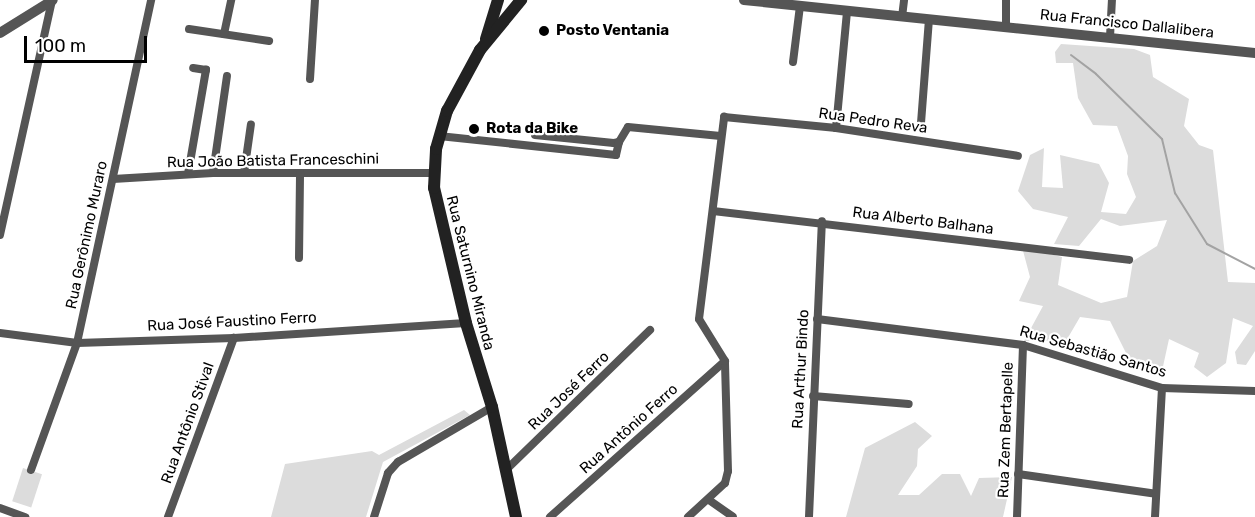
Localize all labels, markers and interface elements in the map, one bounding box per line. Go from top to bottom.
street label: Rua Francisco Dallalibera [1039,6,1215,42]
place label: Posto Ventania [556,22,670,40]
scale bar [27,24,150,62]
marker: Posto Ventania [537,24,551,38]
text: 100 m [35,35,86,57]
street label: Rua Pedro Reva [817,104,929,138]
place label: Rota da Bike [486,120,578,138]
marker: Rota da Bike [467,122,481,136]
street label: Rua João Batista Franceschini [167,150,379,172]
street label: Rua Gerônimo Muraro [63,159,111,311]
street label: Rua Saturnino Miranda [442,194,498,352]
street label: Rua Alberto Balhana [851,203,995,239]
street label: Rua Arthur Bindo [789,308,813,430]
street label: Rua José Faustino Ferro [147,309,317,335]
street label: Rua Sebastião Santos [1017,322,1169,382]
street label: Rua José Ferro [525,348,613,434]
street label: Rua Antônio Stival [158,360,218,486]
street label: Rua Zem Bertapelle [995,362,1017,498]
street label: Rua Antônio Ferro [576,380,682,478]

